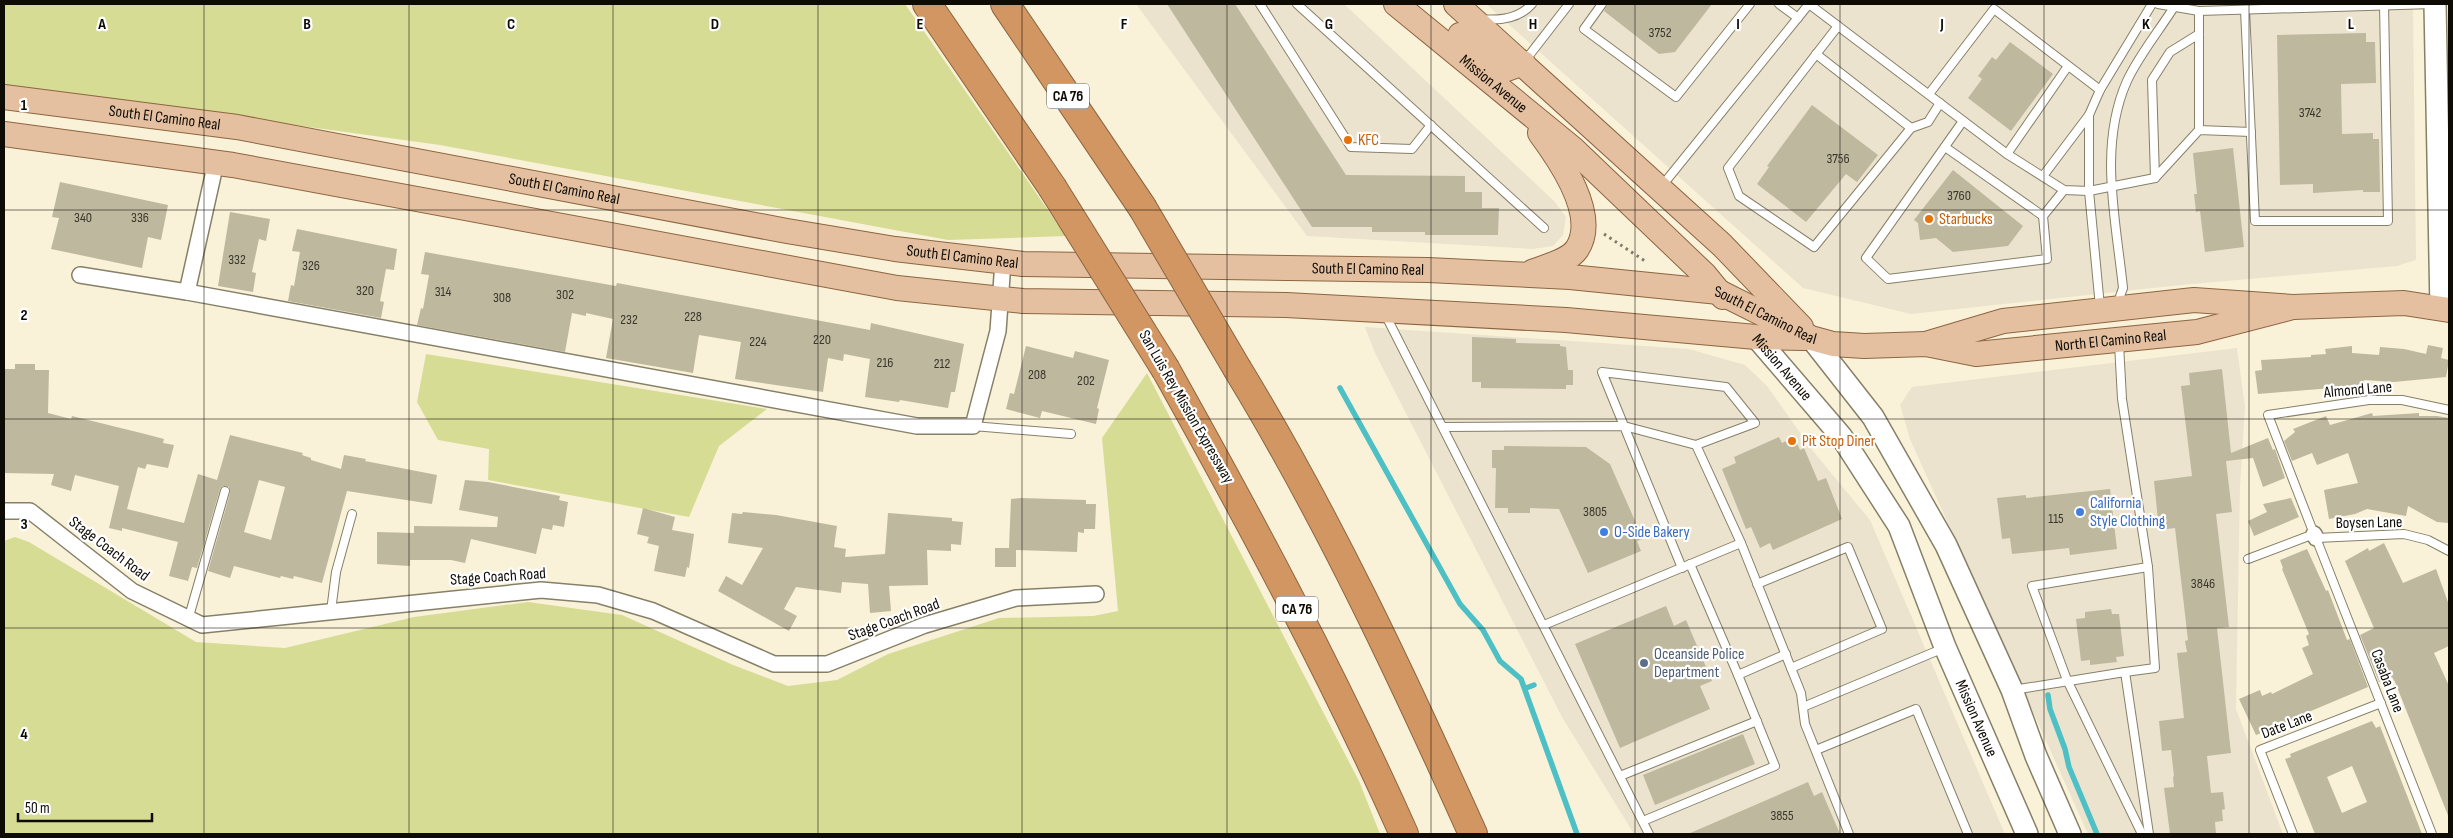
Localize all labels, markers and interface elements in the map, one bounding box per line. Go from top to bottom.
text: A [97,15,106,34]
text: B [303,15,311,34]
text: C [507,15,515,34]
text: D [711,15,719,34]
text: E [917,15,924,34]
text: F [1121,15,1128,34]
text: G [1325,15,1333,34]
text: H [1529,15,1537,34]
text: I [1736,15,1740,34]
text: J [1939,15,1944,34]
text: K [2142,15,2150,34]
text: L [2348,15,2355,34]
house number: 3752 [1649,24,1672,41]
street label: Mission Avenue [1456,50,1531,117]
road number: CA 76 [1047,84,1089,108]
text: 1 [21,96,28,115]
street label: South El Camino Real [108,101,222,134]
house number: 3742 [2299,104,2321,121]
place label: KFC [1358,131,1379,150]
marker: KFC [1342,134,1354,146]
house number: 3756 [1826,150,1850,167]
street label: South El Camino Real [507,169,621,209]
house number: 3760 [1947,187,1971,204]
house number: 340 [74,209,92,226]
house number: 336 [131,209,149,226]
place label: Starbucks [1939,210,1993,229]
marker: Starbucks [1923,213,1935,225]
street label: South El Camino Real [905,241,1019,273]
house number: 332 [228,251,246,268]
house number: 326 [302,257,320,274]
street label: South El Camino Real [1312,259,1424,279]
house number: 320 [356,282,374,299]
street label: South El Camino Real [1714,282,1819,349]
house number: 314 [435,283,451,300]
house number: 302 [556,286,574,303]
house number: 308 [493,289,511,306]
text: 2 [20,306,28,325]
house number: 228 [684,308,702,325]
house number: 232 [620,311,638,328]
street label: North El Camino Real [2054,326,2167,356]
street label: San Luis Rey Mission Expressway [1134,327,1238,487]
street label: Mission Avenue [1748,330,1816,405]
house number: 220 [813,331,831,348]
house number: 224 [749,333,767,350]
house number: 216 [877,354,893,371]
house number: 212 [934,355,951,372]
house number: 208 [1028,366,1046,383]
house number: 202 [1077,372,1095,389]
street label: Almond Lane [2322,378,2393,403]
place label: Pit Stop Diner [1802,432,1876,451]
marker: Pit Stop Diner [1786,435,1798,447]
place label: California Style Clothing [2090,494,2165,531]
house number: 3805 [1583,503,1607,520]
marker: California Style Clothing [2074,506,2086,518]
house number: 115 [2048,510,2064,527]
street label: Stage Coach Road [65,513,153,585]
street label: Boysen Lane [2335,513,2403,533]
text: 3 [20,515,28,534]
place label: O-Side Bakery [1614,523,1690,542]
marker: O-Side Bakery [1598,526,1610,538]
street label: Stage Coach Road [449,564,547,590]
house number: 3846 [2191,575,2215,592]
street label: Stage Coach Road [846,595,942,645]
road number: CA 76 [1276,596,1318,622]
place label: Oceanside Police Department [1654,645,1744,682]
street label: Casaba Lane [2366,647,2408,715]
marker: Oceanside Police Department [1638,657,1650,669]
street label: Mission Avenue [1951,677,2001,760]
street label: Date Lane [2259,707,2315,743]
text: 4 [20,725,28,744]
scale bar [18,790,151,822]
text: 50 m [25,799,50,818]
house number: 3855 [1770,807,1794,824]

